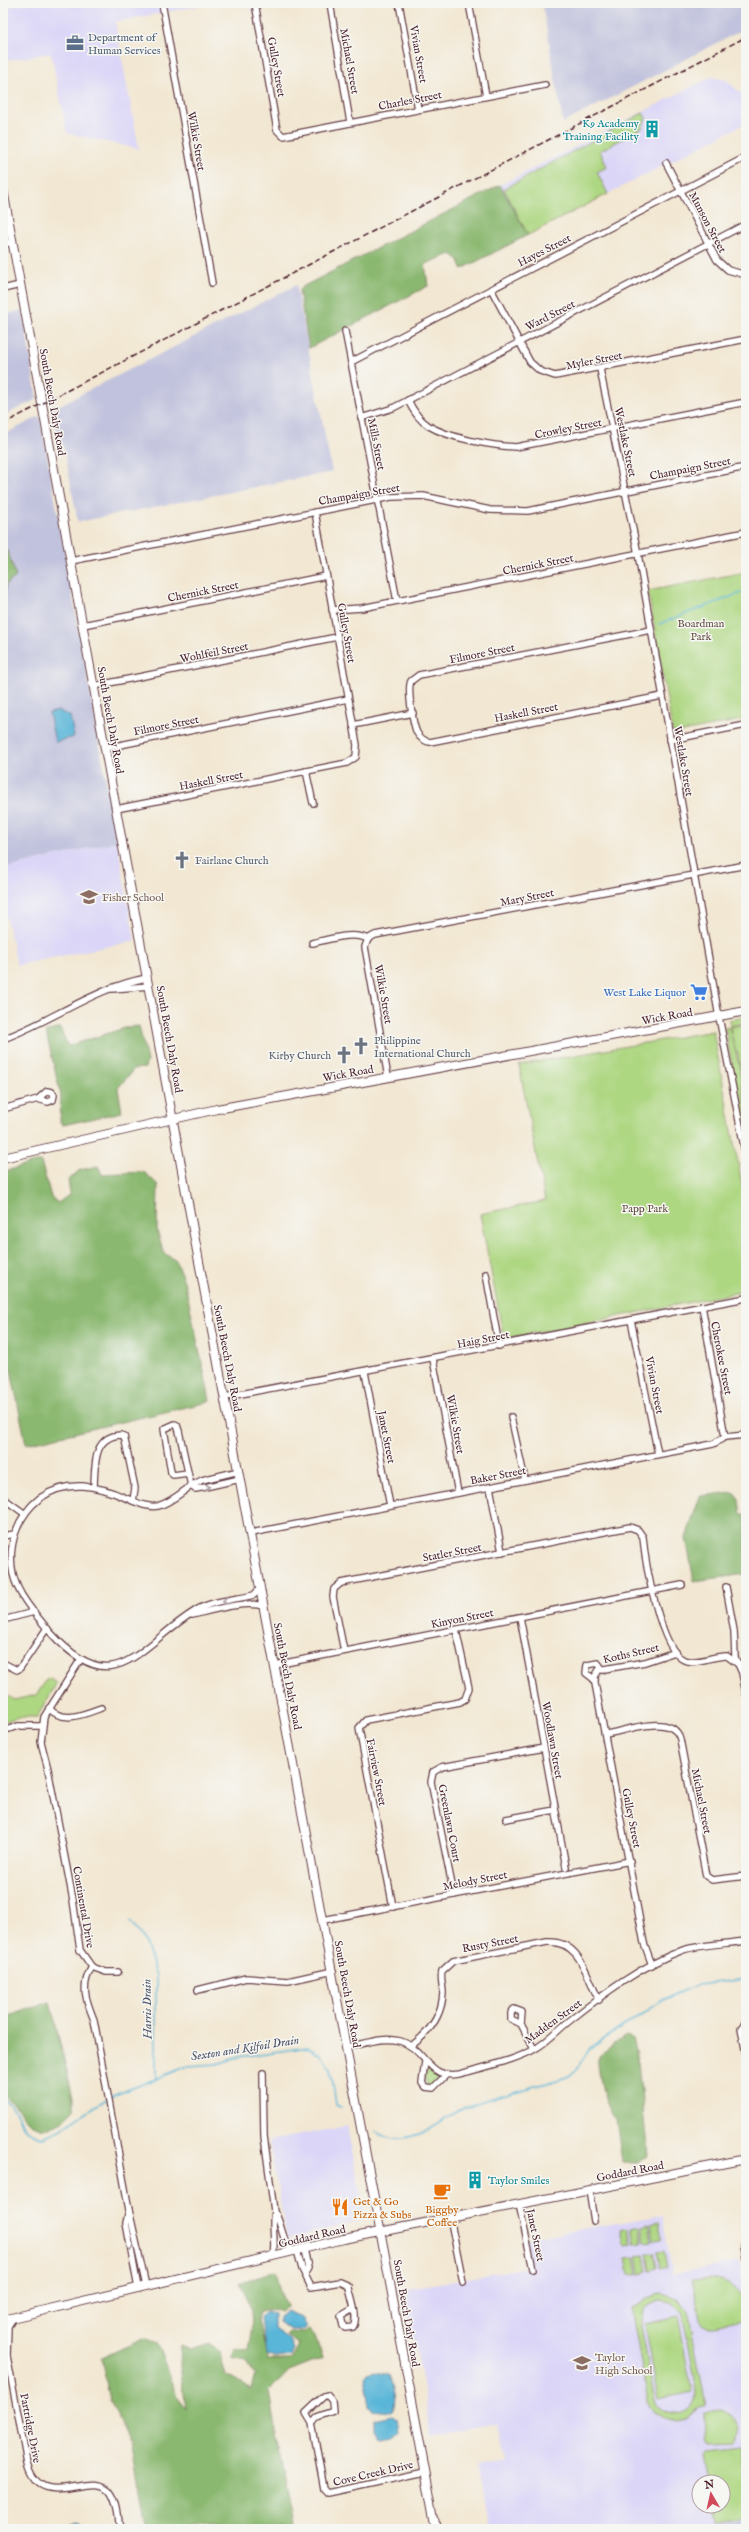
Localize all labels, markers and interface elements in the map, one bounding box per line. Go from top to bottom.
street label: Vivian Street [406,23,430,84]
street label: Michael Street [336,27,362,95]
place label: Department of Human Services [88,31,161,58]
office icon: Department of Human Services [65,33,85,53]
street label: Gulley Street [264,36,288,98]
street label: Charles Street [377,88,443,114]
street label: Wilkie Street [184,110,208,172]
place label: K9 Academy Training Facility [563,117,640,144]
building icon: K9 Academy Training Facility [642,119,662,139]
street label: Munson Street [685,190,729,256]
street label: Hayes Street [515,231,574,270]
street label: Ward Street [523,297,578,334]
street label: South Beech Daly Road [36,347,68,457]
street label: Myler Street [565,349,624,373]
street label: Westlake Street [611,406,639,479]
street label: Crowley Street [533,416,603,442]
street label: Mills Street [364,417,388,472]
street label: Champaign Street [649,454,732,484]
street label: Champaign Street [317,481,401,509]
street label: Chernick Street [502,551,575,579]
street label: Chernick Street [167,578,240,606]
street label: Gulley Street [334,602,358,664]
park label: Boardman Park [678,617,725,644]
street label: Wohlfeil Street [179,639,250,666]
street label: Filmore Street [448,641,516,667]
street label: South Beech Daly Road [94,665,126,775]
street label: Haskell Street [493,700,559,726]
street label: Filmore Street [132,713,200,739]
street label: Westlake Street [670,725,696,798]
street label: Haskell Street [178,768,244,794]
church icon: Fairlane Church [172,850,192,870]
place label: Fairlane Church [195,854,269,868]
street label: Mary Street [499,886,555,910]
school or university icon: Fisher School [79,887,99,907]
place label: Fisher School [102,891,164,905]
street label: Wilkie Street [371,963,395,1025]
supermarket icon: West Lake Liquor [689,982,709,1002]
street label: South Beech Daly Road [153,984,185,1094]
place label: West Lake Liquor [603,986,686,1000]
street label: Wick Road [641,1006,694,1028]
place label: Philippine International Church [374,1034,471,1061]
church icon: Philippine International Church [351,1036,371,1056]
church icon: Kirby Church [334,1045,354,1065]
place label: Kirby Church [269,1049,331,1063]
street label: Wick Road [322,1063,375,1085]
park label: Papp Park [622,1202,668,1216]
street label: South Beech Daly Road [210,1303,244,1413]
street label: Cherokee Street [707,1320,735,1396]
street label: Haig Street [456,1328,511,1352]
street label: Vivian Street [641,1354,666,1415]
street label: Wilkie Street [443,1393,467,1455]
street label: Janet Street [374,1408,398,1465]
street label: Baker Street [469,1464,528,1488]
one-way arrow [204,1483,210,1491]
street label: Statler Street [422,1540,483,1566]
one-way arrow [222,1597,228,1605]
street label: Kinyon Street [430,1606,495,1632]
street label: South Beech Daly Road [270,1621,304,1731]
street label: Koths Street [602,1641,661,1667]
street label: Woodlawn Street [538,1701,566,1780]
street label: Fairview Street [363,1737,389,1807]
street label: Michael Street [688,1767,714,1835]
street label: Greenlawn Court [435,1783,463,1864]
street label: Gulley Street [618,1787,644,1849]
street label: Continental Drive [69,1865,97,1949]
street label: Melody Street [442,1868,509,1894]
street label: Rusty Street [461,1932,520,1956]
street label: South Beech Daly Road [331,1939,363,2049]
water label: Harris Drain [139,1978,156,2040]
street label: Madden Street [522,1996,585,2047]
water label: Sexton and Kilfoil Drain [190,2032,301,2064]
street label: Goddard Road [595,2159,665,2185]
building icon: Taylor Smiles [465,2170,485,2190]
place label: Taylor Smiles [488,2174,550,2188]
cafe icon: Biggby Coffee [432,2181,452,2201]
place label: Get & Go Pizza & Subs [353,2195,412,2222]
restaurant icon: Get & Go Pizza & Subs [330,2197,350,2217]
place label: Biggby Coffee [425,2203,459,2230]
street label: Janet Street [522,2206,547,2263]
street label: Goddard Road [277,2222,347,2251]
one-way arrow [126,2245,134,2251]
street label: South Beech Daly Road [390,2258,422,2368]
place label: Taylor High School [595,2351,653,2378]
school or university icon: Taylor High School [572,2353,592,2373]
street label: Partridge Drive [16,2392,44,2464]
street label: Cove Creek Drive [332,2458,415,2490]
north arrow [691,2474,731,2514]
text: N [703,2477,716,2493]

